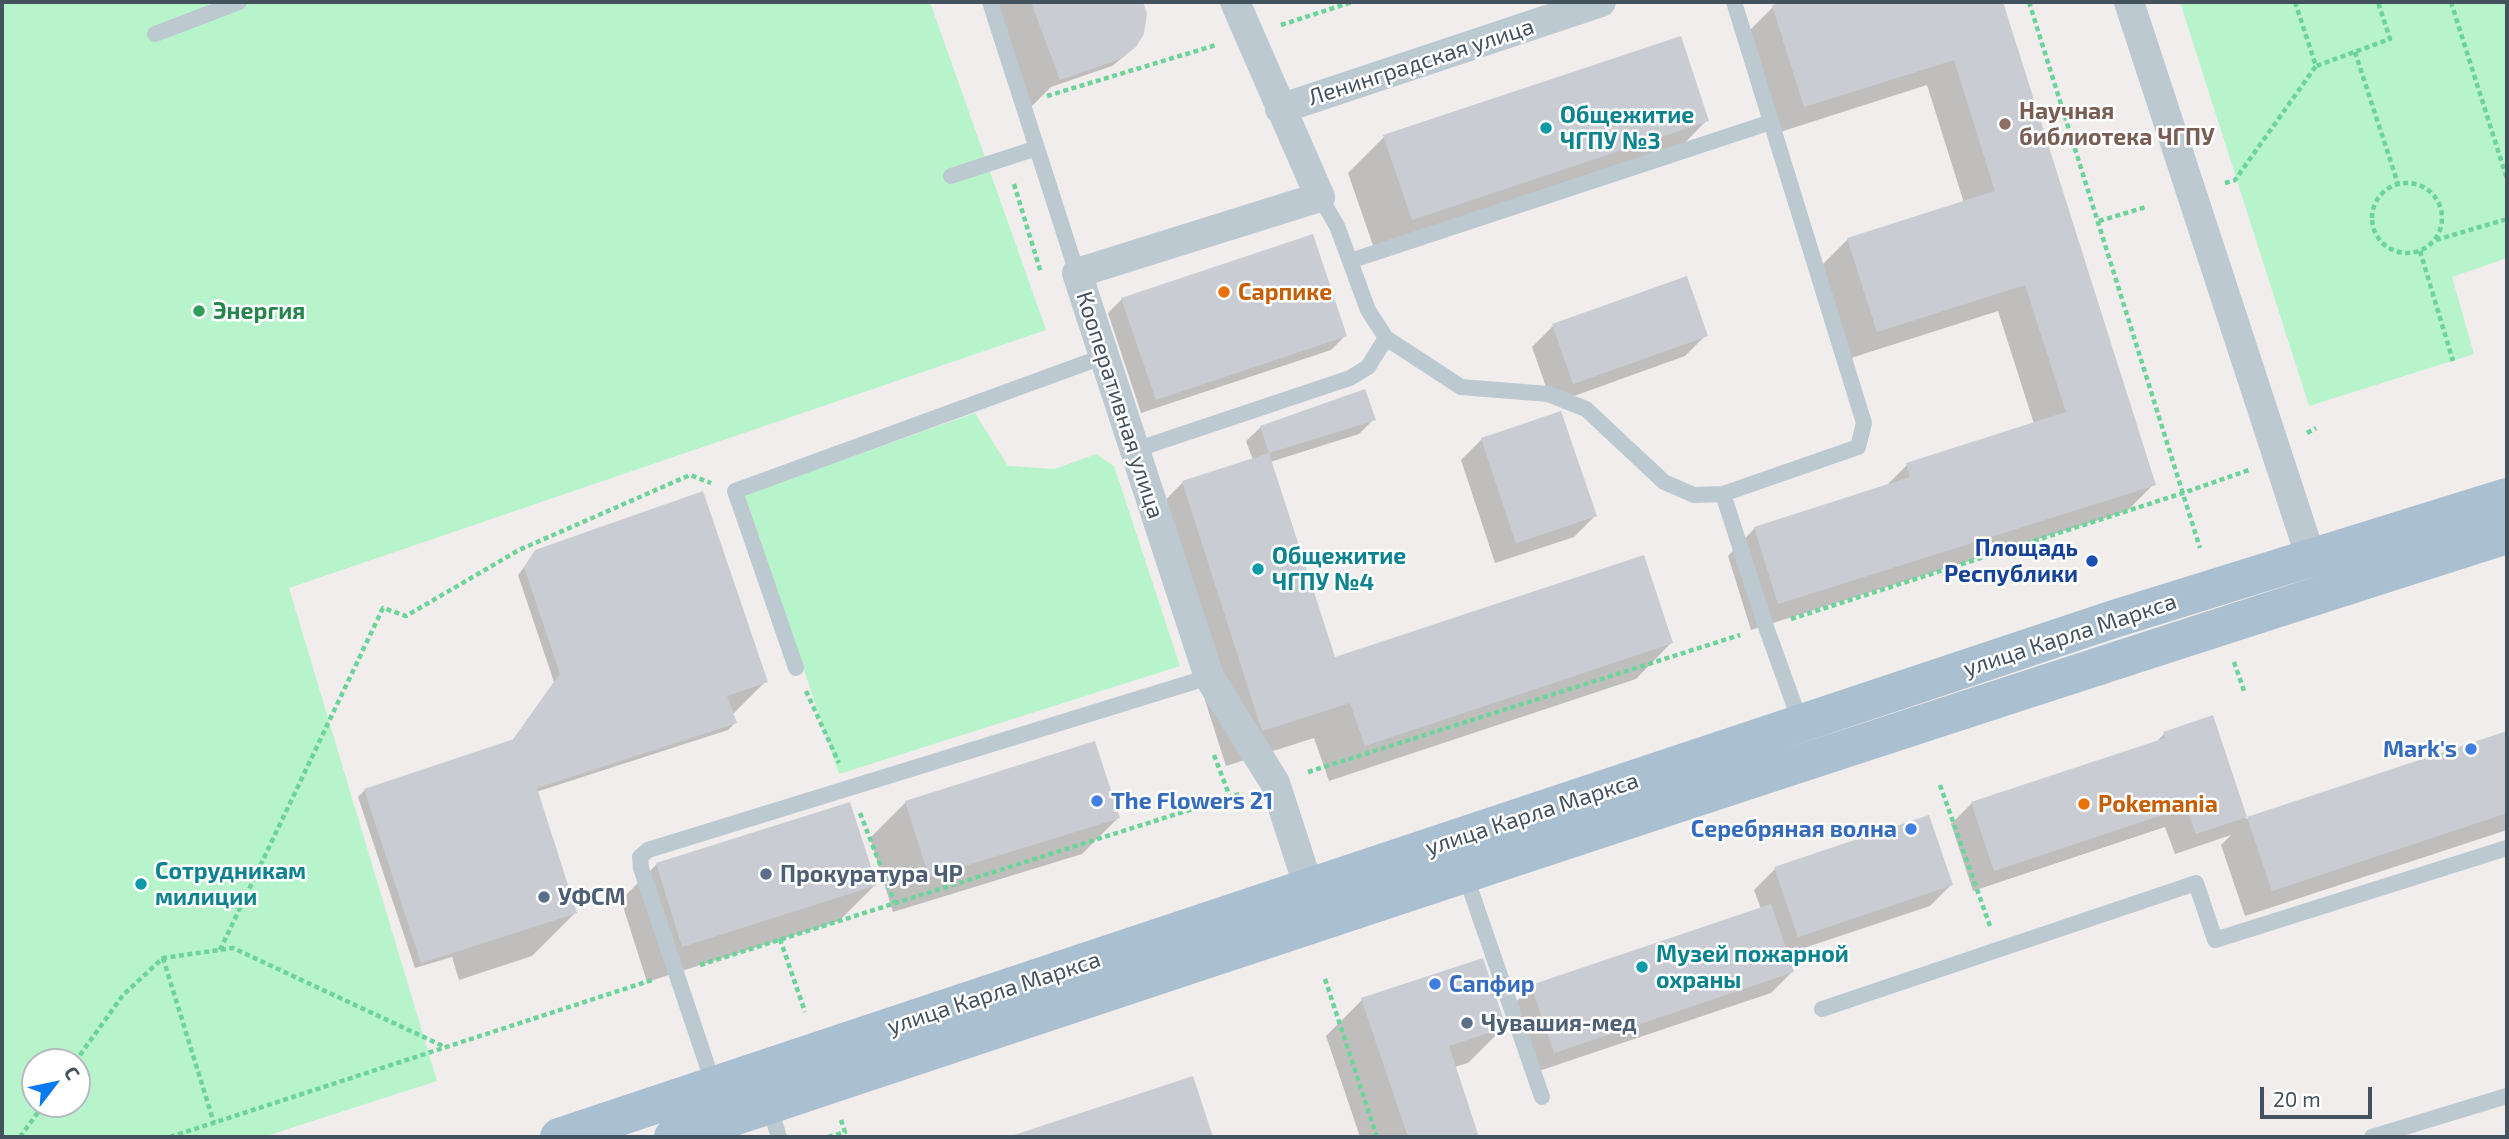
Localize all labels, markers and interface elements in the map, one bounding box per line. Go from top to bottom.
street label: Ленинградская улица [1305,12,1537,112]
place label: Научная библиотека ЧГПУ [2019,97,2215,151]
place label: Общежитие ЧГПУ №3 [1560,101,1694,155]
marker: Научная библиотека ЧГПУ [1997,116,2013,132]
marker: Общежитие ЧГПУ №3 [1538,120,1554,136]
place label: Сарпике [1238,278,1332,306]
marker: Сарпике [1216,284,1232,300]
street label: Кооперативная улица [1070,288,1170,522]
place label: Энергия [213,297,305,325]
marker: Энергия [191,303,207,319]
place label: Площадь Республики [1944,534,2078,588]
place label: Общежитие ЧГПУ №4 [1272,542,1406,596]
marker: Площадь Республики [2084,553,2100,569]
marker: Общежитие ЧГПУ №4 [1250,561,1266,577]
street label: улица Карла Маркса [1960,587,2180,683]
place label: Mark's [2383,735,2457,763]
marker: Mark's [2463,741,2479,757]
street label: улица Карла Маркса [1422,766,1642,862]
place label: The Flowers 21 [1111,787,1273,815]
place label: Pokemania [2098,790,2218,818]
marker: The Flowers 21 [1089,793,1105,809]
marker: Pokemania [2076,796,2092,812]
place label: Серебряная волна [1691,815,1897,843]
marker: Серебряная волна [1903,821,1919,837]
place label: Сотрудникам милиции [155,857,306,911]
place label: Прокуратура ЧР [780,860,963,888]
marker: Прокуратура ЧР [758,866,774,882]
marker: Сотрудникам милиции [133,876,149,892]
place label: УФСМ [558,883,626,911]
marker: УФСМ [536,889,552,905]
place label: Музей пожарной охраны [1656,940,1849,994]
street label: улица Карла Маркса [884,945,1104,1041]
marker: Музей пожарной охраны [1634,959,1650,975]
place label: Сапфир [1449,970,1535,998]
marker: Сапфир [1427,976,1443,992]
place label: Чувашия-мед [1481,1009,1637,1037]
marker: Чувашия-мед [1459,1015,1475,1031]
north arrow [21,1048,91,1118]
text: С [60,1062,85,1084]
scale bar [2264,1072,2376,1116]
text: 20 m [2273,1086,2321,1111]

